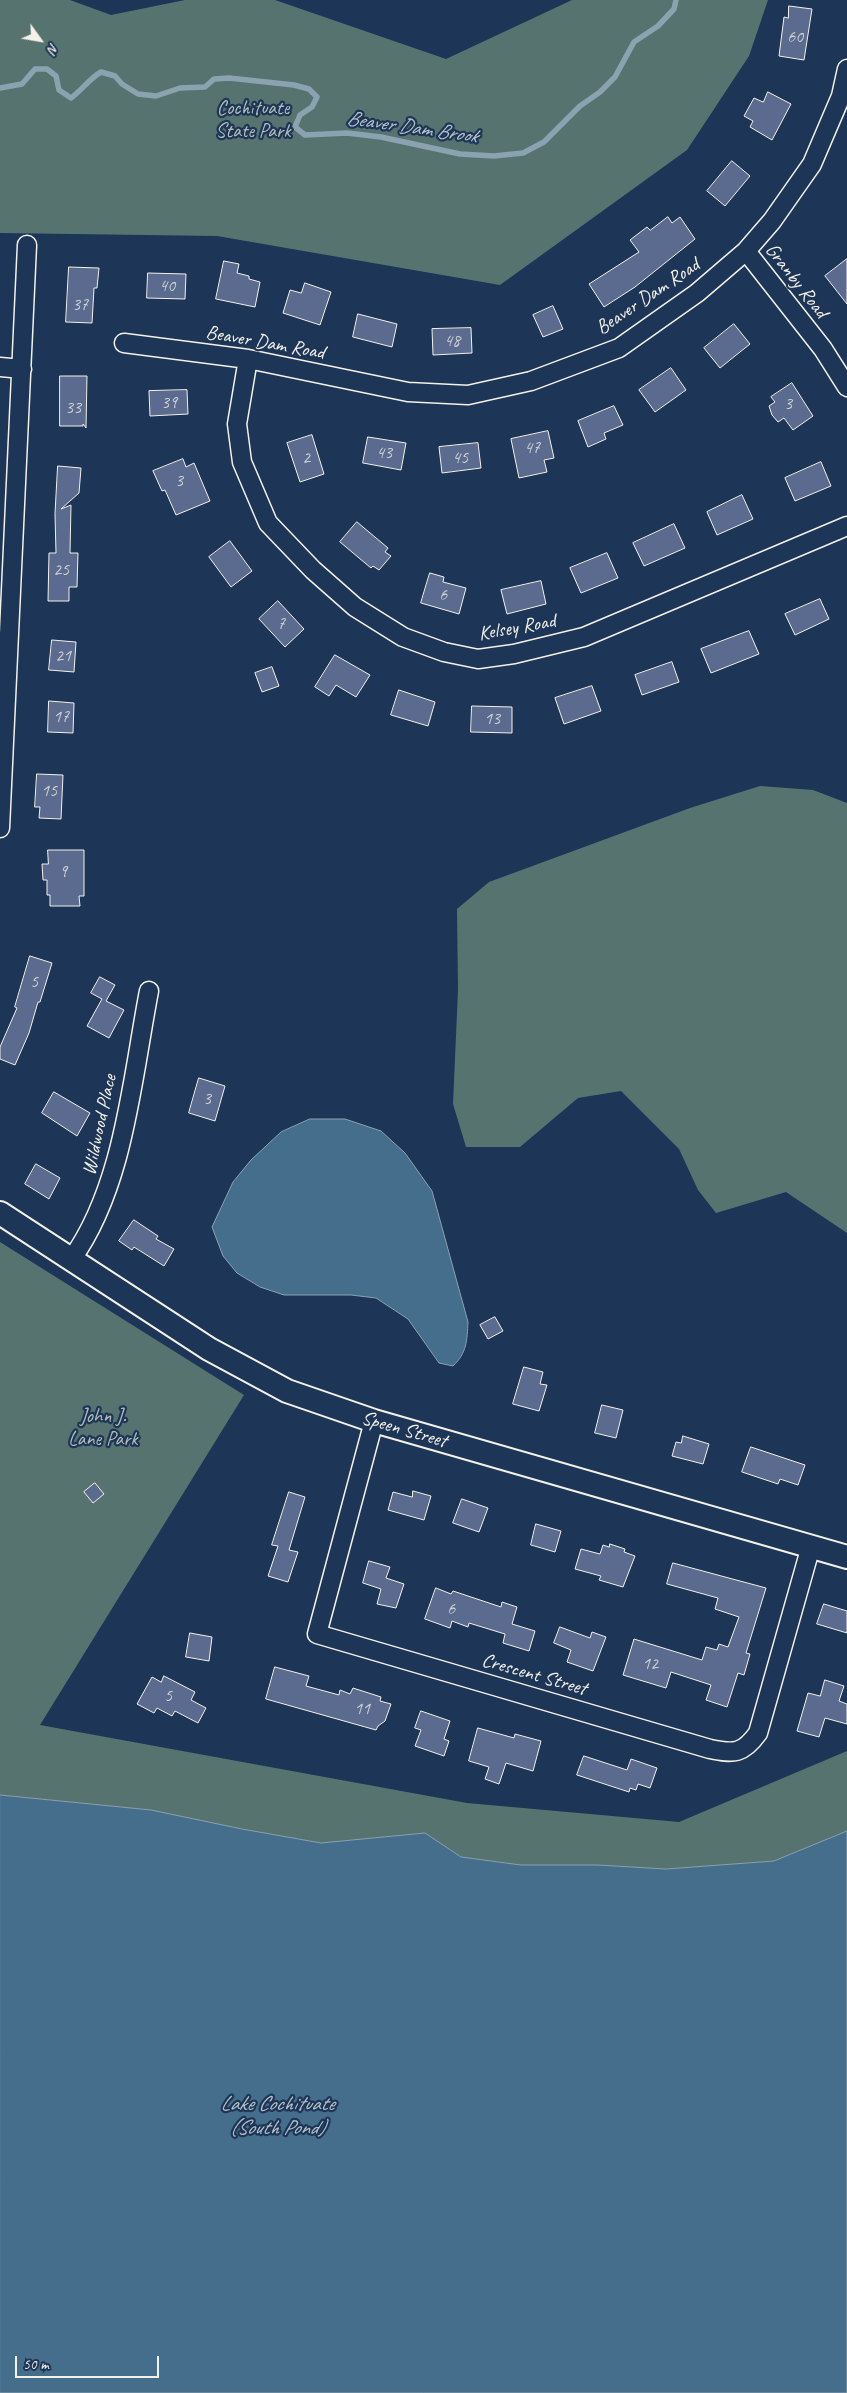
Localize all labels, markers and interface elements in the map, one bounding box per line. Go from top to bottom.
north arrow [15,15,65,65]
house number: 60 [787,26,803,48]
text: N [44,40,63,56]
park label: Cochituate State Park [215,97,291,144]
water label: Beaver Dam Brook [345,106,479,150]
street label: Granby Road [759,239,833,323]
street label: Beaver Dam Road [592,254,704,340]
house number: 40 [159,275,175,297]
house number: 37 [72,294,88,316]
street label: Beaver Dam Road [204,321,326,365]
house number: 48 [444,330,460,352]
house number: 39 [161,392,177,414]
house number: 3 [784,393,792,415]
house number: 33 [65,397,81,419]
house number: 47 [524,437,540,459]
house number: 43 [376,442,392,464]
house number: 2 [302,447,310,469]
house number: 45 [452,447,468,469]
house number: 3 [175,470,183,492]
house number: 25 [53,559,69,581]
house number: 6 [439,584,447,606]
street label: Kelsey Road [477,609,557,647]
house number: 7 [277,613,285,635]
house number: 21 [55,645,71,667]
house number: 17 [53,706,69,728]
house number: 13 [484,708,500,730]
house number: 15 [41,780,57,802]
house number: 9 [59,861,67,883]
house number: 5 [30,971,38,993]
street label: Wildwood Place [78,1072,122,1178]
house number: 3 [203,1088,211,1110]
park label: John J. Lane Park [68,1405,138,1452]
street label: Speen Street [359,1406,449,1454]
house number: 6 [447,1598,455,1620]
street label: Crescent Street [479,1649,589,1701]
house number: 12 [642,1653,658,1675]
house number: 5 [164,1685,172,1707]
house number: 11 [354,1698,370,1720]
water label: Lake Cochituate (South Pond) [220,2091,334,2141]
scale bar [18,2346,161,2378]
text: 50 m [23,2355,49,2374]

